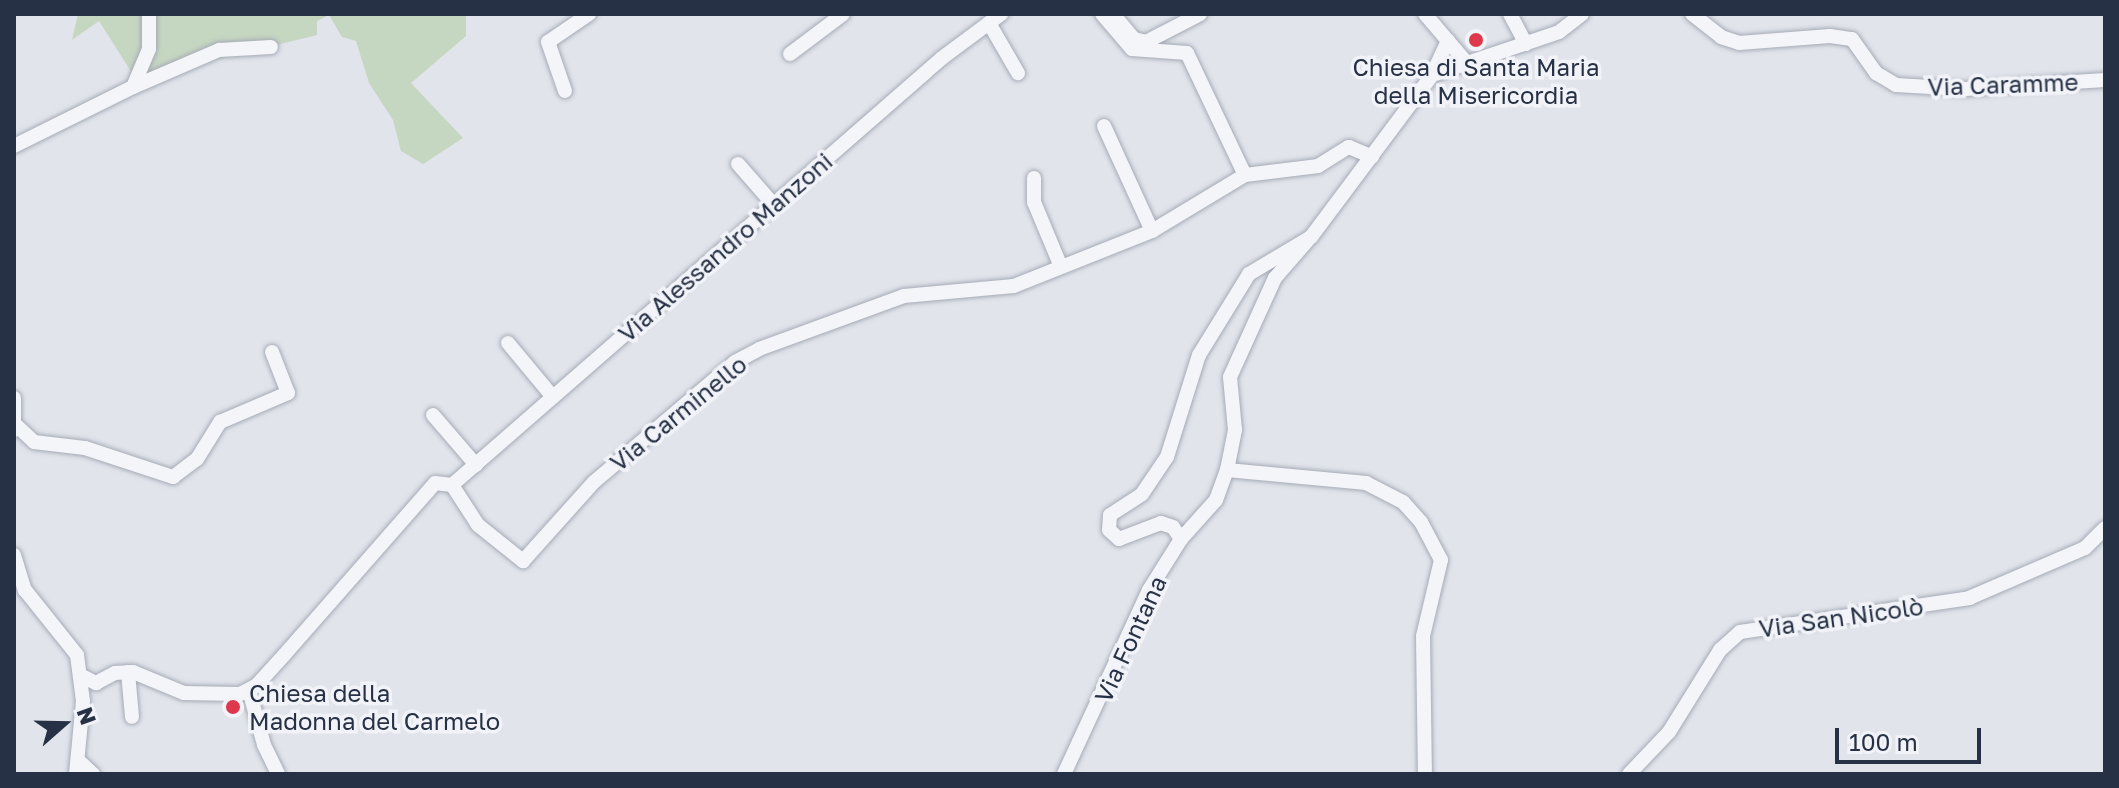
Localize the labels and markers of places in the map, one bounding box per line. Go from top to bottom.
marker: Chiesa di Santa Maria della Misericordia [1467,31,1485,49]
place label: Chiesa di Santa Maria della Misericordia [1352,53,1600,109]
place label: Chiesa della Madonna del Carmelo [249,679,500,735]
marker: Chiesa della Madonna del Carmelo [224,698,242,716]

